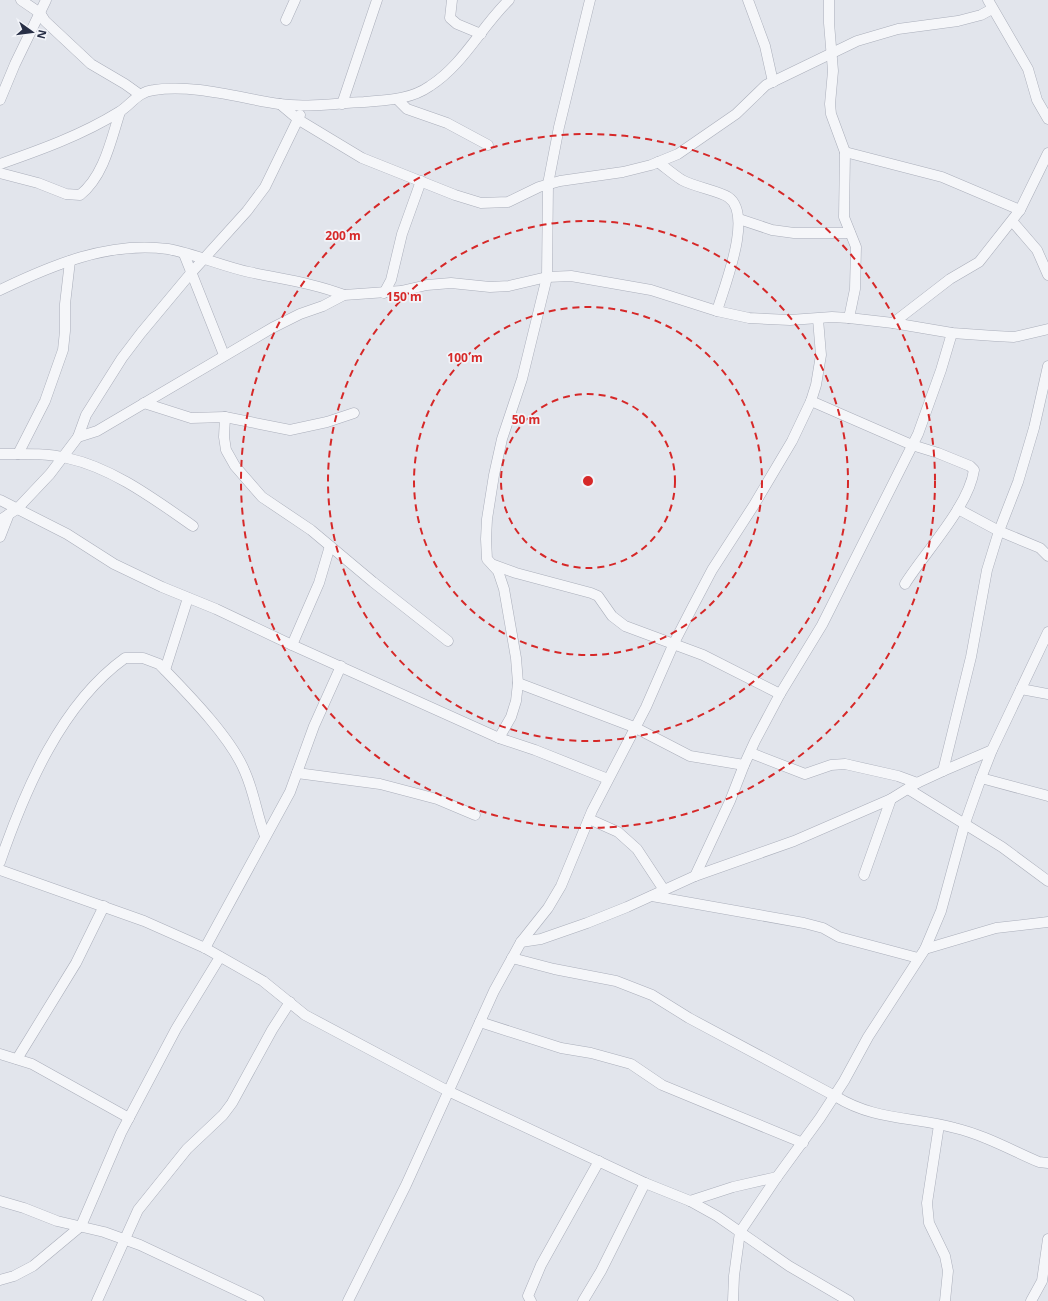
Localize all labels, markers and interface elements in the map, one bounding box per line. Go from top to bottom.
north arrow [12,12,52,52]
text: N [34,28,51,41]
text: 200 m [325,227,361,244]
text: 150 m [386,288,422,305]
text: 100 m [447,349,483,366]
text: 50 m [512,411,540,428]
centre of rings [581,474,595,488]

